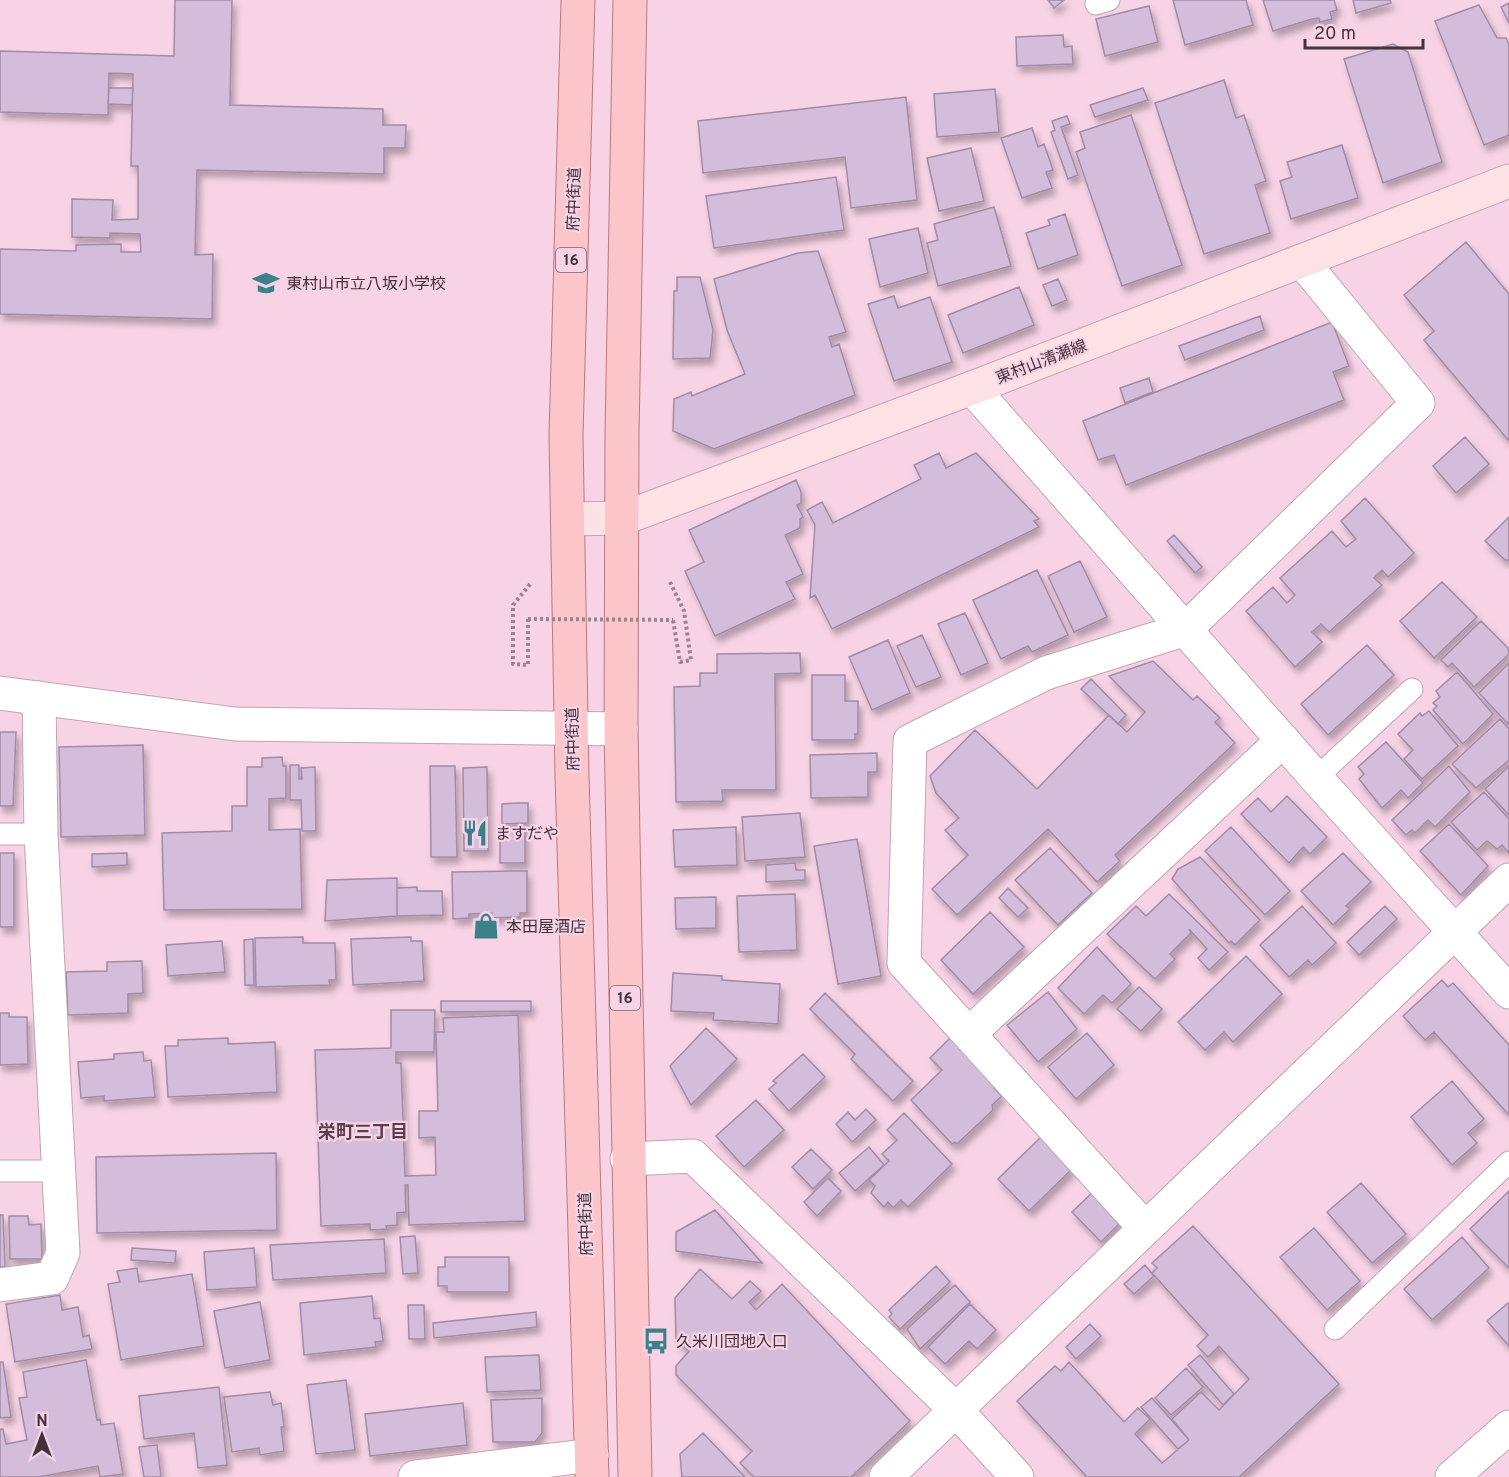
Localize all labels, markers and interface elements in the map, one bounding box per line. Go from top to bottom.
scale bar [1305,12,1424,50]
text: 20 m [1314,23,1356,46]
street label: 府中街道 [564,167,586,231]
road number: 16 [556,248,586,272]
school or university icon: 東村山市立八坂小学校 [251,268,281,298]
place label: 東村山市立八坂小学校 [286,275,446,295]
street label: 東村山清瀬線 [993,336,1090,389]
street label: 府中街道 [563,707,585,771]
restaurant icon: ますだや [460,818,490,848]
place label: ますだや [495,825,559,845]
shop icon: 本田屋酒店 [471,911,501,941]
place label: 本田屋酒店 [506,918,586,938]
road number: 16 [610,986,640,1010]
district label: 栄町三丁目 [318,1122,408,1145]
street label: 府中街道 [576,1192,598,1256]
bus stop icon: 久米川団地入口 [641,1326,671,1356]
place label: 久米川団地入口 [676,1333,788,1353]
north arrow [12,1405,72,1465]
text: N [36,1412,48,1432]

